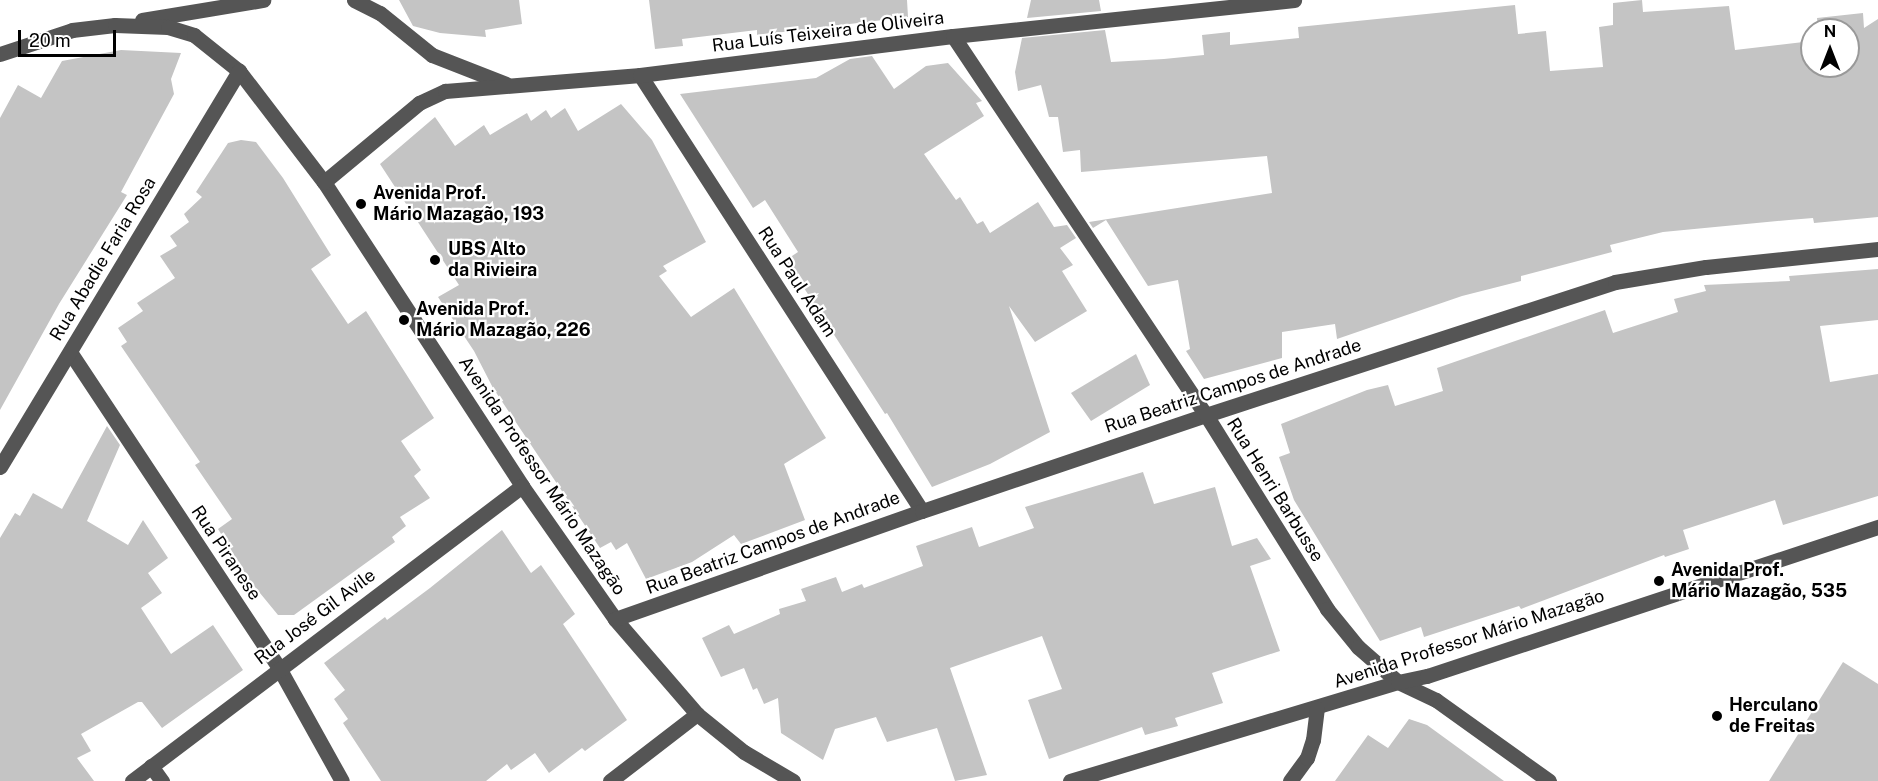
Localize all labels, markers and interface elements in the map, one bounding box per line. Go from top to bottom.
street label: Rua Luís Teixeira de Oliveira [711,7,945,57]
scale bar [21,18,118,56]
north arrow [1800,18,1860,78]
text: N [1824,22,1836,41]
text: 20 m [29,30,71,51]
street label: Rua Abadie Faria Rosa [45,173,161,345]
place label: Avenida Prof. Mário Mazagão, 193 [373,183,544,226]
marker: Avenida Prof. Mário Mazagão, 193 [354,197,368,211]
street label: Rua Paul Adam [753,223,841,341]
place label: UBS Alto da Rivieira [448,239,537,282]
marker: UBS Alto da Rivieira [426,251,444,269]
place label: Avenida Prof. Mário Mazagão, 226 [416,299,591,342]
marker: Avenida Prof. Mário Mazagão, 226 [397,313,411,327]
street label: Rua Beatriz Campos de Andrade [1102,334,1364,438]
street label: Avenida Professor Mário Mazagão [454,353,630,599]
street label: Rua Henri Barbusse [1222,414,1328,566]
street label: Rua Beatriz Campos de Andrade [643,487,903,599]
street label: Rua Piranese [186,502,266,604]
place label: Avenida Prof. Mário Mazagão, 535 [1671,560,1847,602]
street label: Rua José Gil Avile [250,565,380,669]
marker: Avenida Prof. Mário Mazagão, 535 [1652,574,1666,588]
street label: Avenida Professor Mário Mazagão [1331,585,1607,693]
place label: Herculano de Freitas [1729,695,1818,738]
marker: Herculano de Freitas [1710,709,1724,723]

